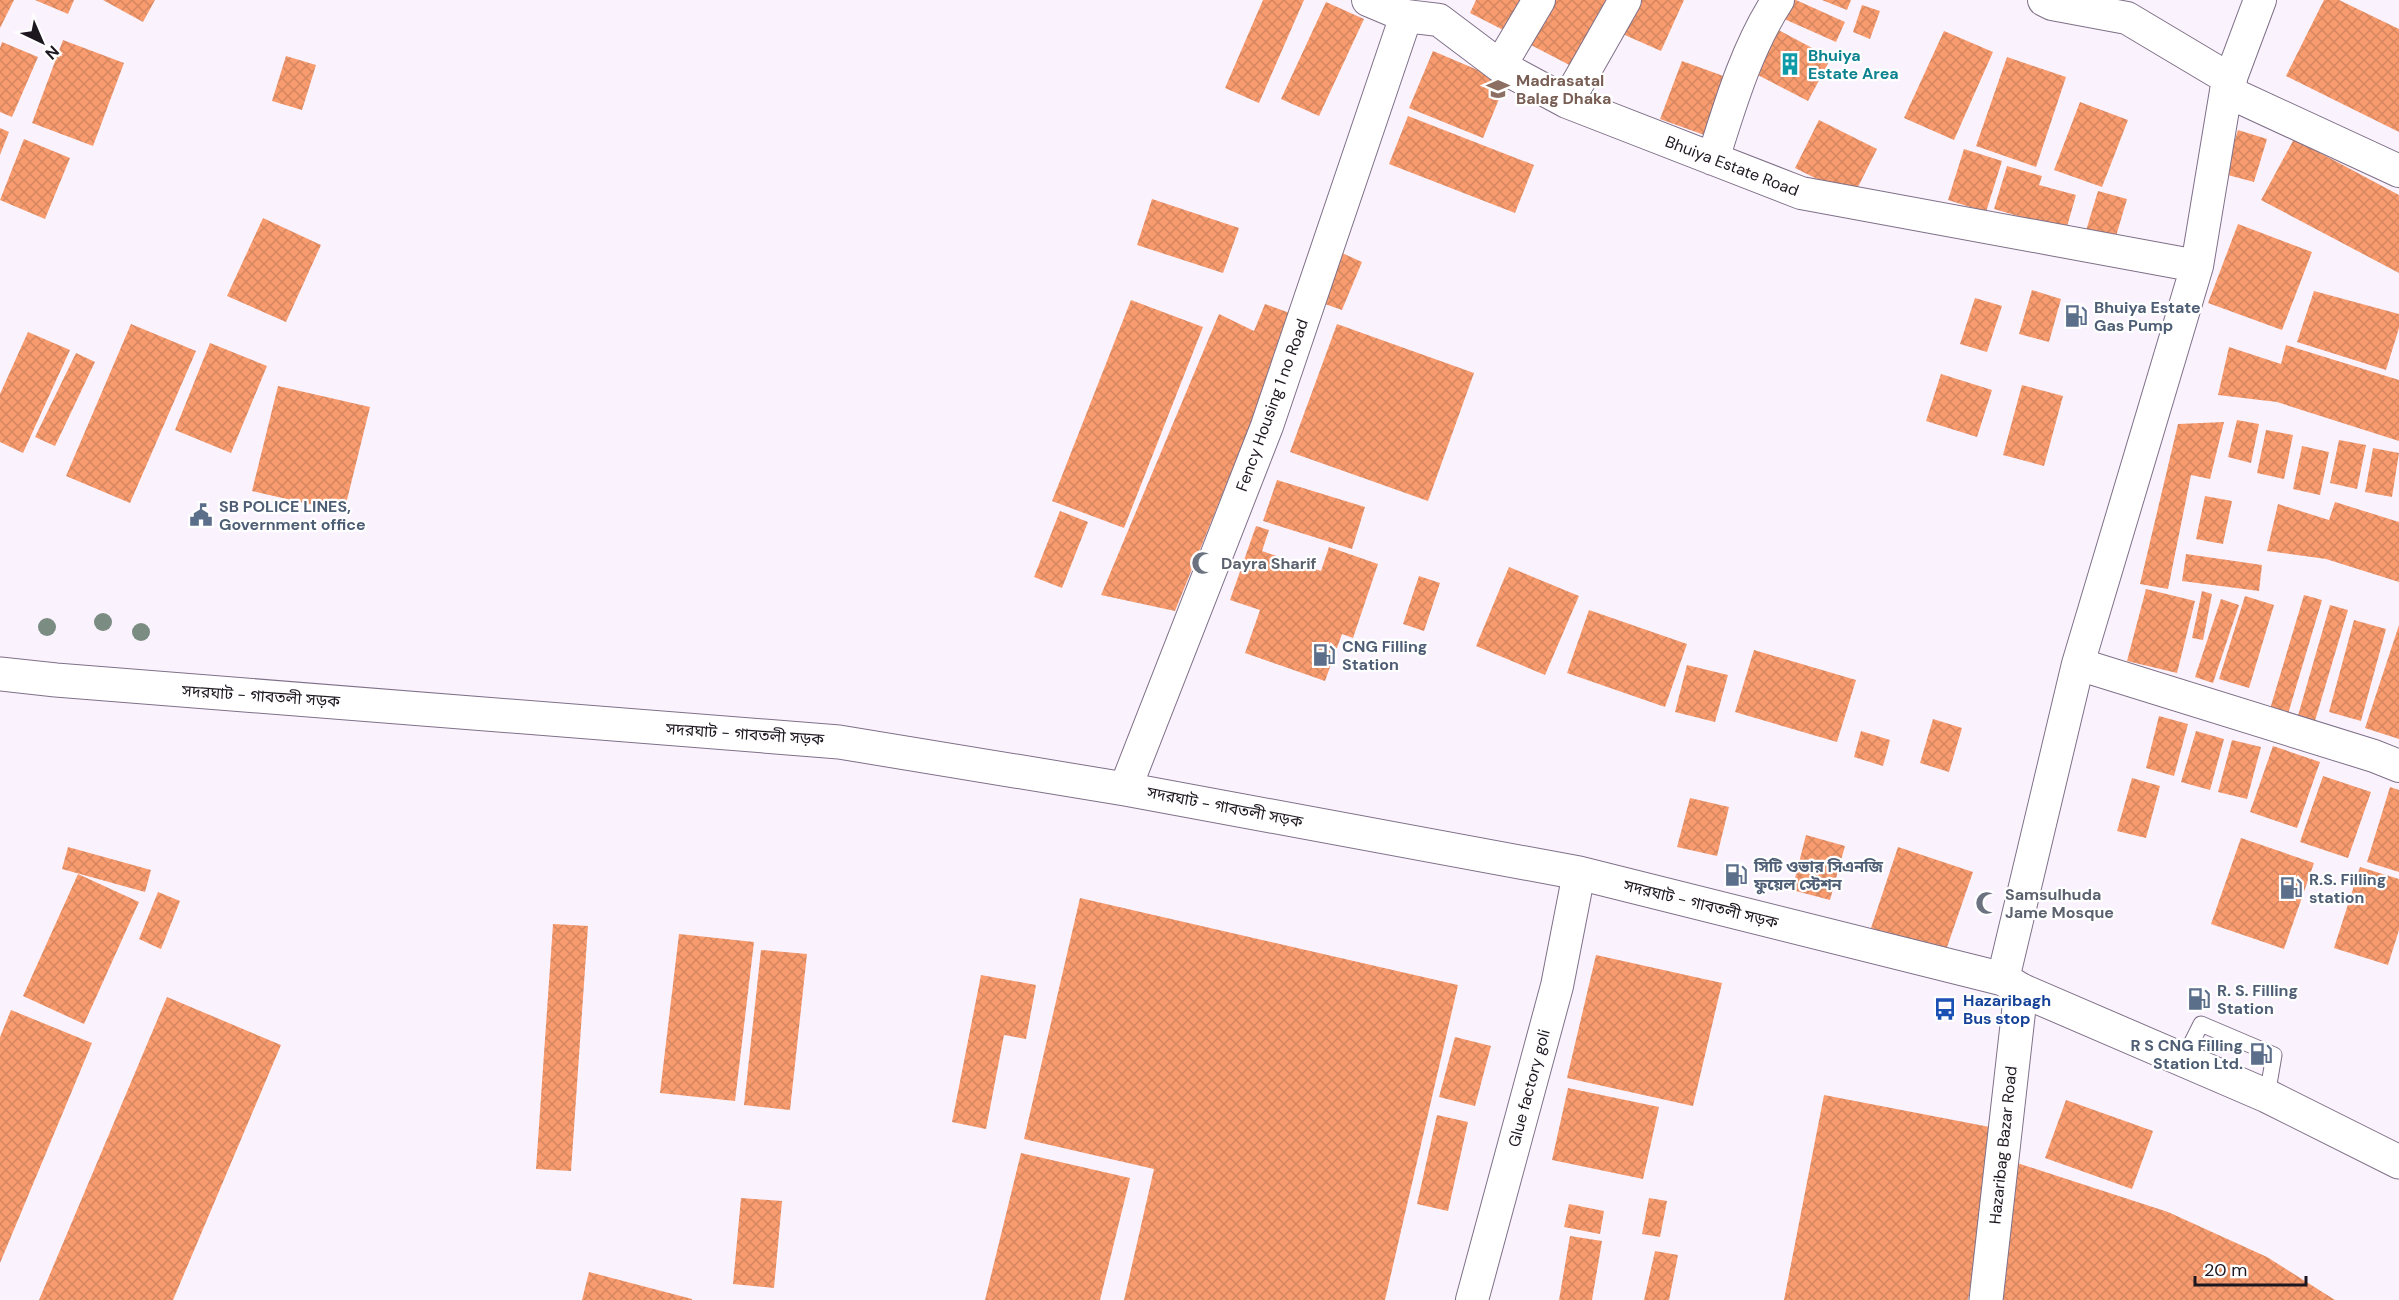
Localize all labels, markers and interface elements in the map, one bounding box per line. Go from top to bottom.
north arrow [12,12,72,72]
text: N [41,41,64,64]
place label: Bhuiya Estate Area [1808,45,1899,84]
building icon: Bhuiya Estate Area [1777,51,1803,77]
place label: Madrasatal Balag Dhaka [1516,70,1611,109]
school or university icon: Madrasatal Balag Dhaka [1485,76,1511,102]
street label: Bhuiya Estate Road [1662,131,1802,201]
place label: Bhuiya Estate Gas Pump [2094,297,2201,336]
fuel station icon: Bhuiya Estate Gas Pump [2063,303,2089,329]
street label: Fency Housing 1 no Road [1231,316,1313,494]
place label: SB POLICE LINES, Government office [219,496,366,535]
public building icon: SB POLICE LINES, Government office [188,502,214,528]
mosque icon: Dayra Sharif [1190,550,1216,576]
place label: Dayra Sharif [1221,553,1317,574]
place label: CNG Filling Station [1342,636,1427,675]
fuel station icon: CNG Filling Station [1311,642,1337,668]
street label: সদরঘাট - গাবতলী সড়ক [180,680,342,712]
street label: সদরঘাট - গাবতলী সড়ক [664,718,826,750]
street label: সদরঘাট - গাবতলী সড়ক [1144,781,1306,833]
place label: সিটি ওভার সিএনজি ফুয়েল স্টেশন [1753,856,1884,895]
fuel station icon: সিটি ওভার সিএনজি ফুয়েল স্টেশন [1723,862,1749,888]
place label: R.S. Filling station [2309,869,2386,908]
street label: সদরঘাট - গাবতলী সড়ক [1621,874,1781,934]
fuel station icon: R.S. Filling station [2278,875,2304,901]
place label: Samsulhuda Jame Mosque [2005,884,2114,923]
mosque icon: Samsulhuda Jame Mosque [1974,890,2000,916]
place label: R. S. Filling Station [2217,980,2298,1019]
fuel station icon: R. S. Filling Station [2186,986,2212,1012]
place label: Hazaribagh Bus stop [1963,990,2051,1029]
bus stop icon: Hazaribagh Bus stop [1932,996,1958,1022]
street label: Glue factory goli [1503,1027,1555,1149]
place label: R S CNG Filling Station Ltd. [2130,1035,2243,1074]
fuel station icon: R S CNG Filling Station Ltd. [2248,1041,2274,1067]
street label: Hazaribag Bazar Road [1984,1065,2022,1225]
scale bar [2195,1249,2306,1287]
text: 20 m [2204,1258,2247,1282]

